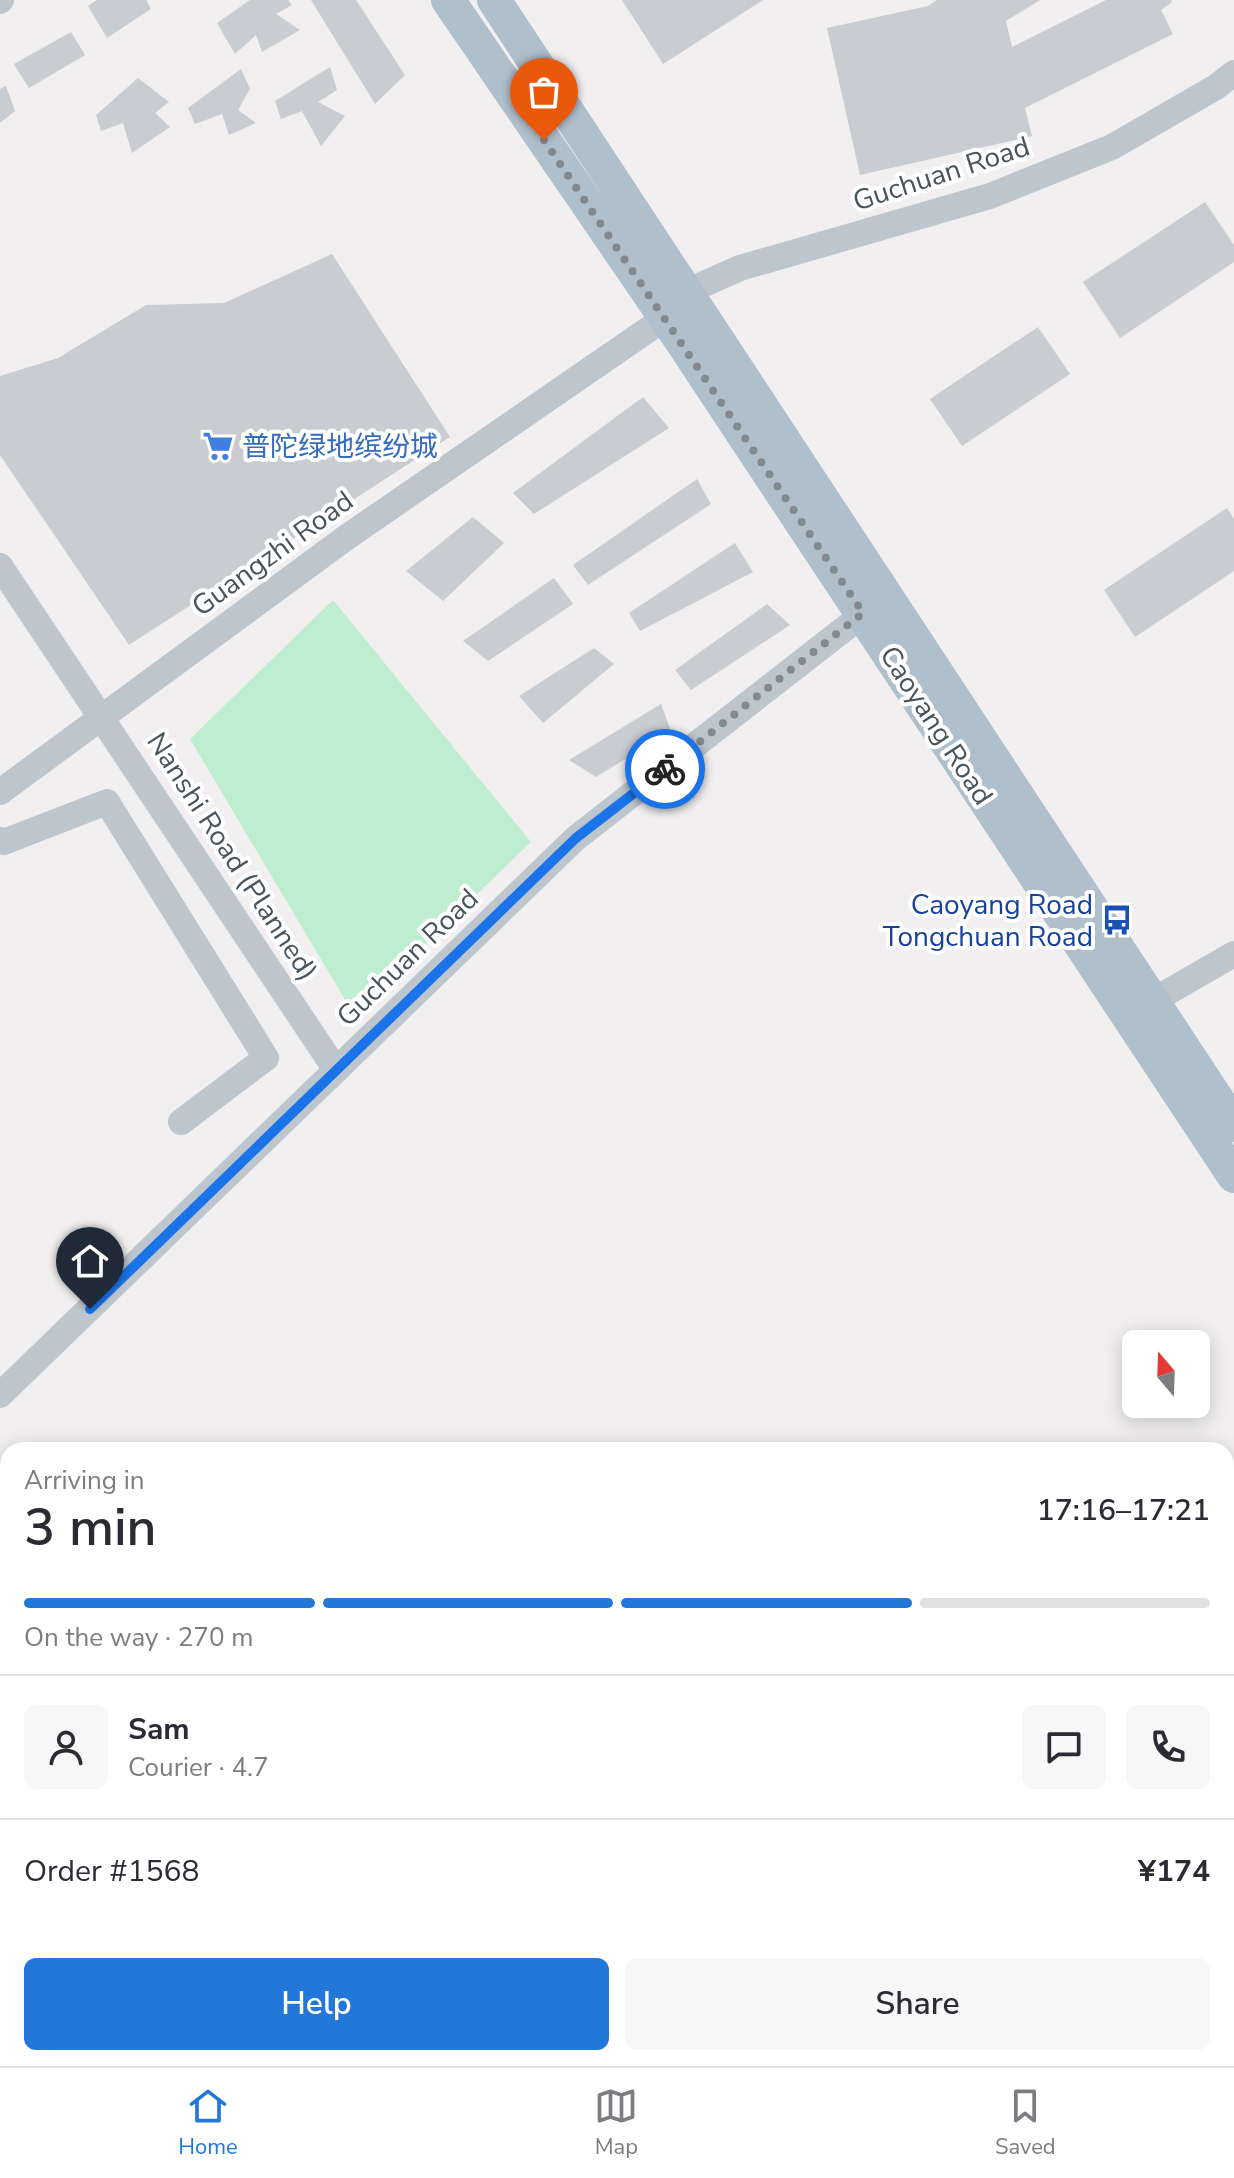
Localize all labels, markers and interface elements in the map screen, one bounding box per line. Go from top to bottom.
pin [510,58,578,140]
icon: bag [522,70,566,114]
street label: Guchuan Road [848,127,1035,220]
place label: 普陀绿地缤纷城 [242,428,438,466]
supermarket icon: 普陀绿地缤纷城 [201,429,235,463]
street label: Guangzhi Road [184,482,361,625]
street label: Caoyang Road [871,639,1002,812]
street label: Nanshi Road (Planned) [138,725,327,988]
courier [625,729,705,809]
icon: bike [643,747,687,791]
street label: Guchuan Road [328,880,487,1035]
place label: Caoyang Road Tongchuan Road [883,886,1093,956]
bus stop icon: Caoyang Road Tongchuan Road [1100,903,1134,937]
pin [56,1227,124,1309]
icon: home [68,1239,112,1283]
north arrow [1122,1330,1210,1418]
map controls [1122,1330,1210,1418]
text: Arriving in [24,1463,145,1498]
text: 17:16–17:21 [1037,1490,1210,1531]
text: 3 min [24,1492,157,1563]
text: On the way · 270 m [24,1620,253,1655]
button: person [24,1705,108,1789]
button: chat [1022,1705,1106,1789]
button: phone [1126,1705,1210,1789]
text: Sam [128,1709,190,1750]
text: Courier · 4.7 [128,1750,269,1785]
text: Order #1568 [24,1851,199,1892]
text: ¥174 [1138,1851,1210,1892]
button: Help [24,1958,609,2050]
button: Share [625,1958,1210,2050]
tab: Home [178,2084,238,2162]
tab: Map [594,2084,638,2162]
tab: Saved [995,2084,1056,2162]

